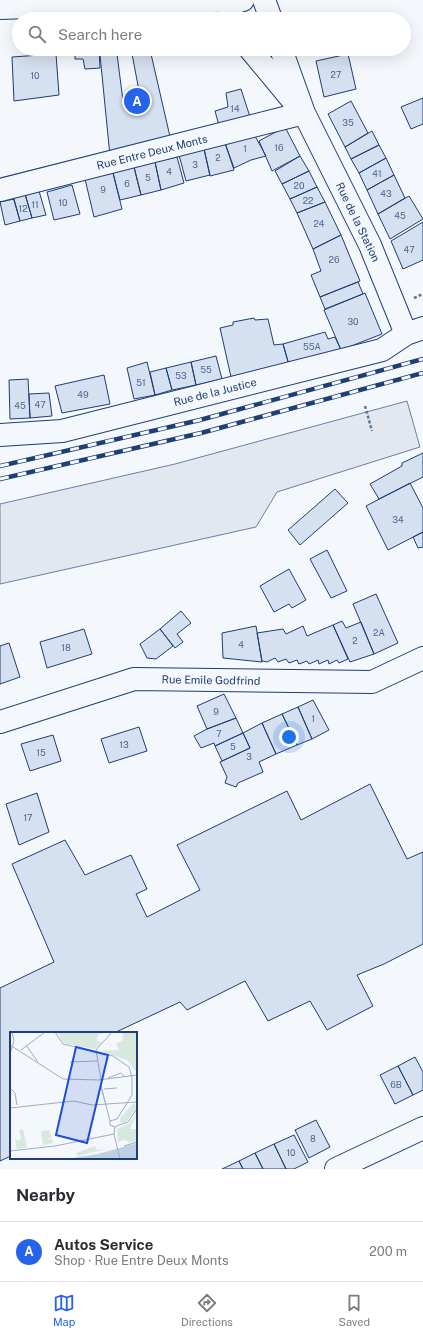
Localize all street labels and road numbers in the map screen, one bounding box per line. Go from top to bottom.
street label: Rue Entre Deux Monts [95,132,209,172]
street label: Rue de la Station [334,180,382,264]
street label: Rue de la Justice [172,376,258,408]
street label: Rue Emile Godfrind [162,673,260,687]

